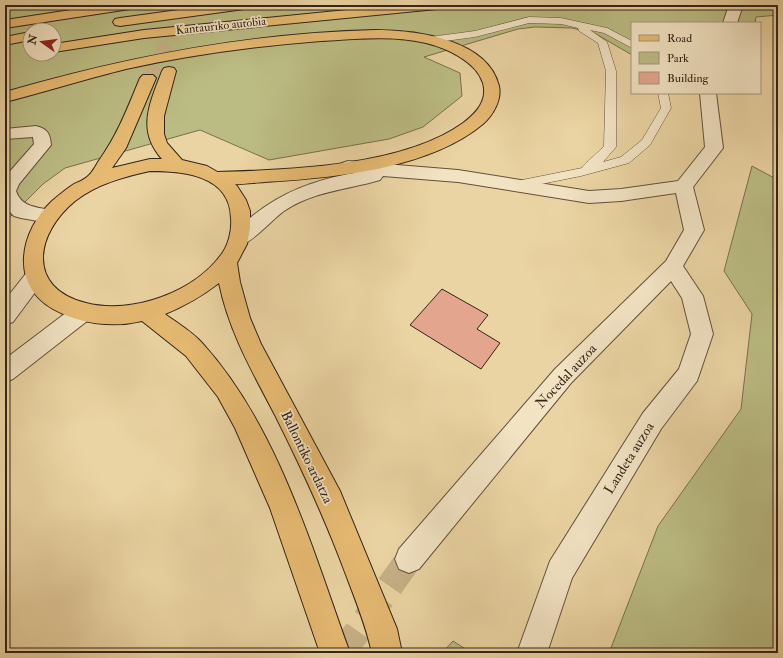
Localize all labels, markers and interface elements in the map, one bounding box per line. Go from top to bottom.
street label: Kantauriko autobia [175,14,268,38]
north arrow [22,22,62,62]
legend [631,22,761,94]
text: Road [667,31,692,46]
text: N [25,32,41,47]
text: Park [667,51,689,66]
text: Building [667,71,710,86]
street label: Nocedal auzoa [532,340,600,412]
street label: Ballontiko ardatza [277,408,337,506]
street label: Landeta auzoa [600,419,658,497]

